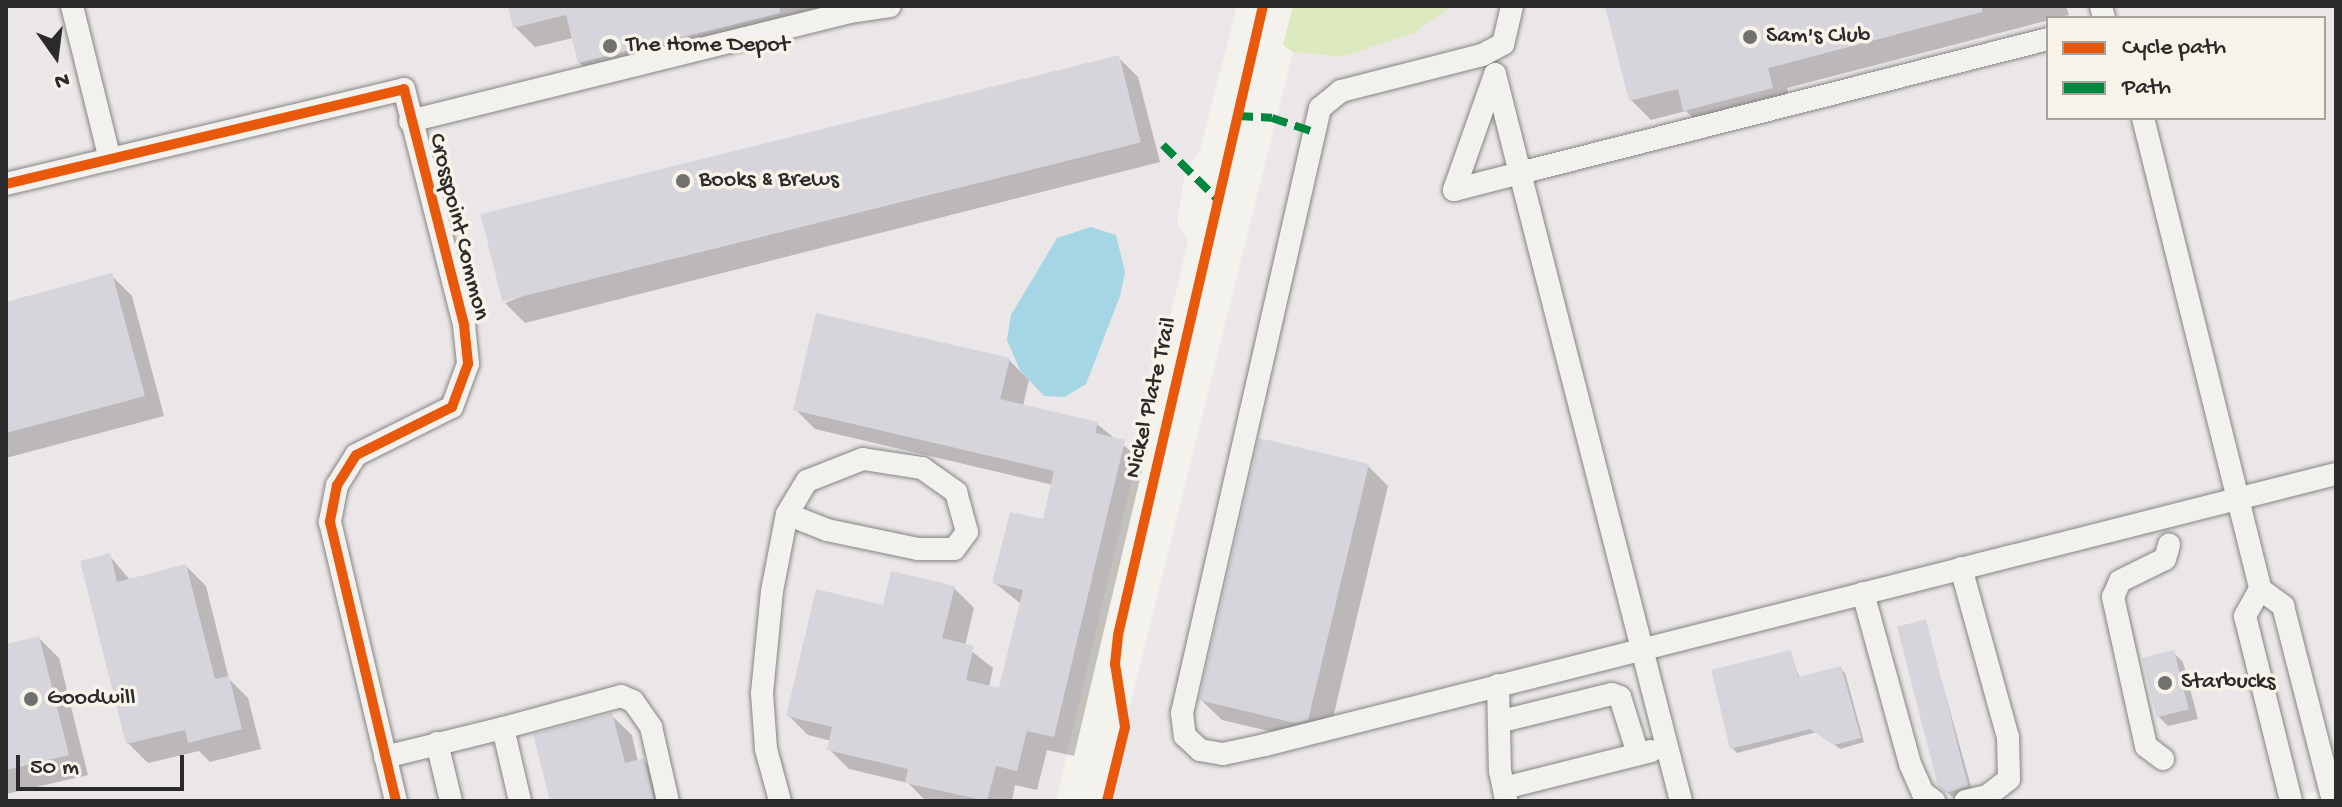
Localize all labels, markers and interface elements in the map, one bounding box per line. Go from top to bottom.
north arrow [16,16,96,96]
legend [2046,16,2326,120]
place label: Sam's Club [1766,23,1870,51]
marker: Sam's Club [1741,28,1759,46]
place label: The Home Depot [626,32,790,60]
text: Cycle path [2122,34,2226,63]
marker: The Home Depot [601,37,619,55]
text: N [52,65,72,94]
text: Path [2122,74,2171,103]
street label: Crosspoint Common [421,131,495,323]
place label: Books & Brews [699,167,839,195]
marker: Books & Brews [674,172,692,190]
street label: Nickel Plate Trail [1119,315,1185,481]
place label: Starbucks [2181,669,2275,697]
marker: Starbucks [2156,674,2174,692]
place label: Goodwill [47,685,135,713]
marker: Goodwill [22,690,40,708]
scale bar [20,739,188,789]
text: 50 m [30,754,79,783]

